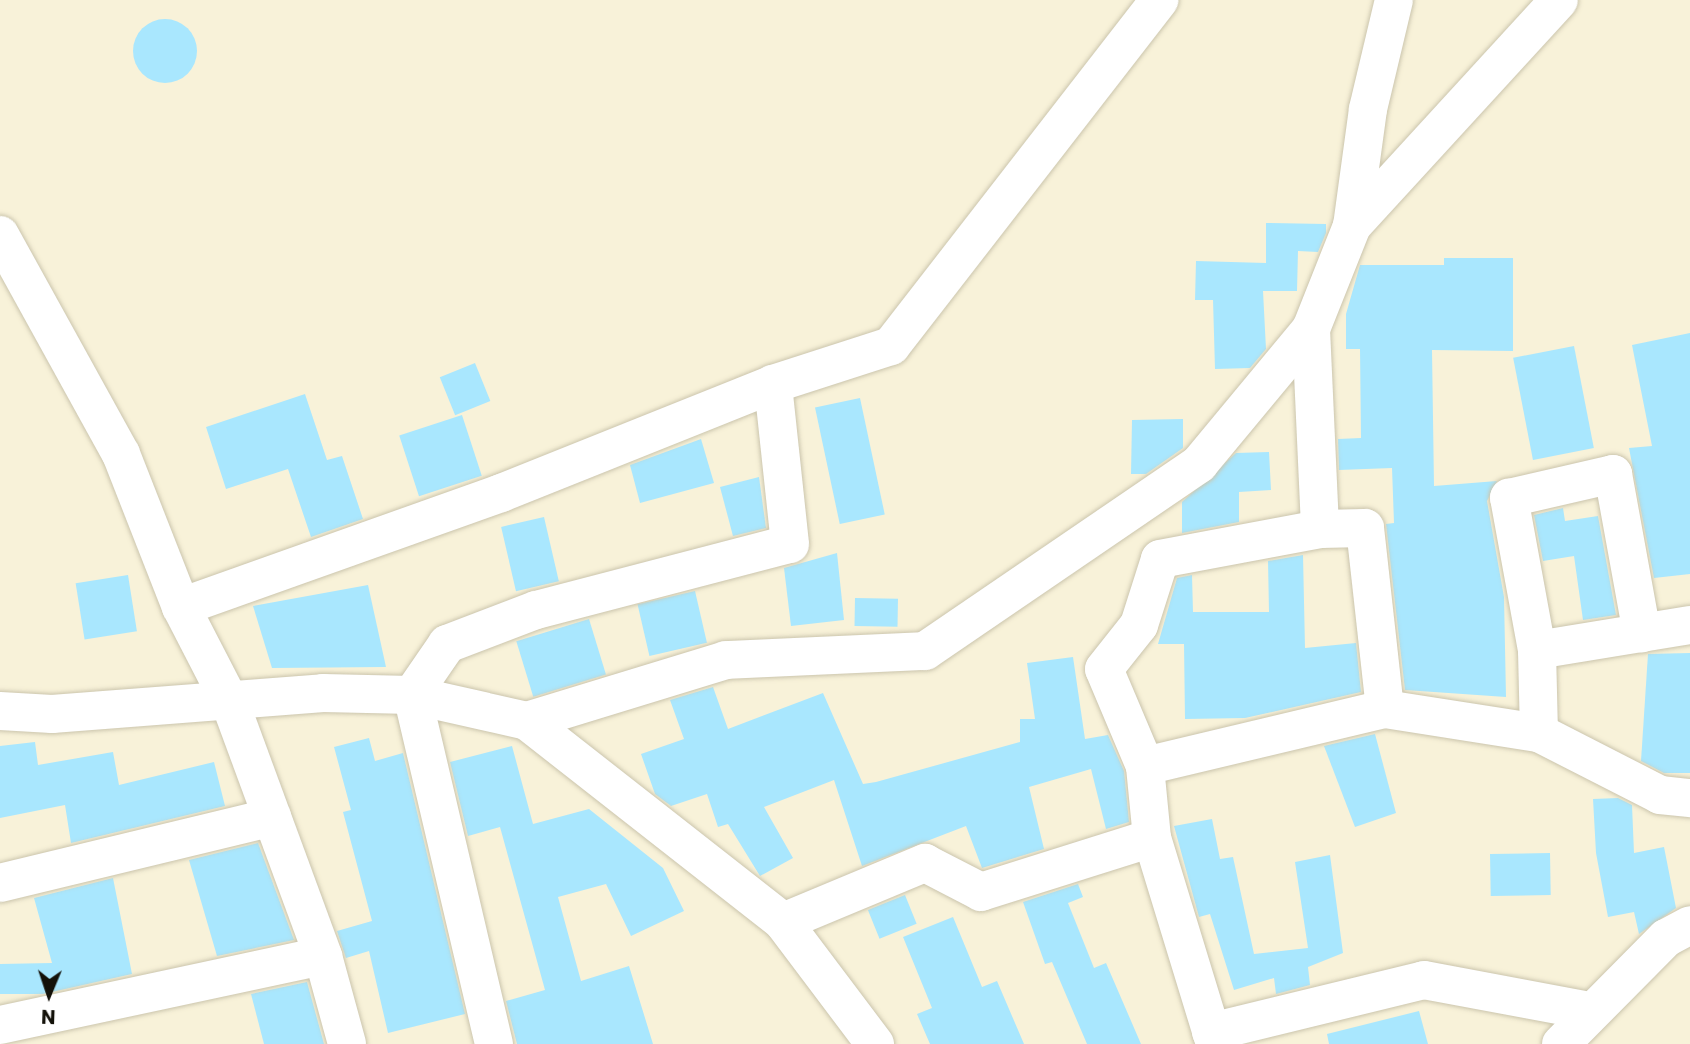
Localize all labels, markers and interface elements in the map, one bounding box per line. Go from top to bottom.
north arrow [14,960,84,1030]
text: N [41,1003,56,1030]

